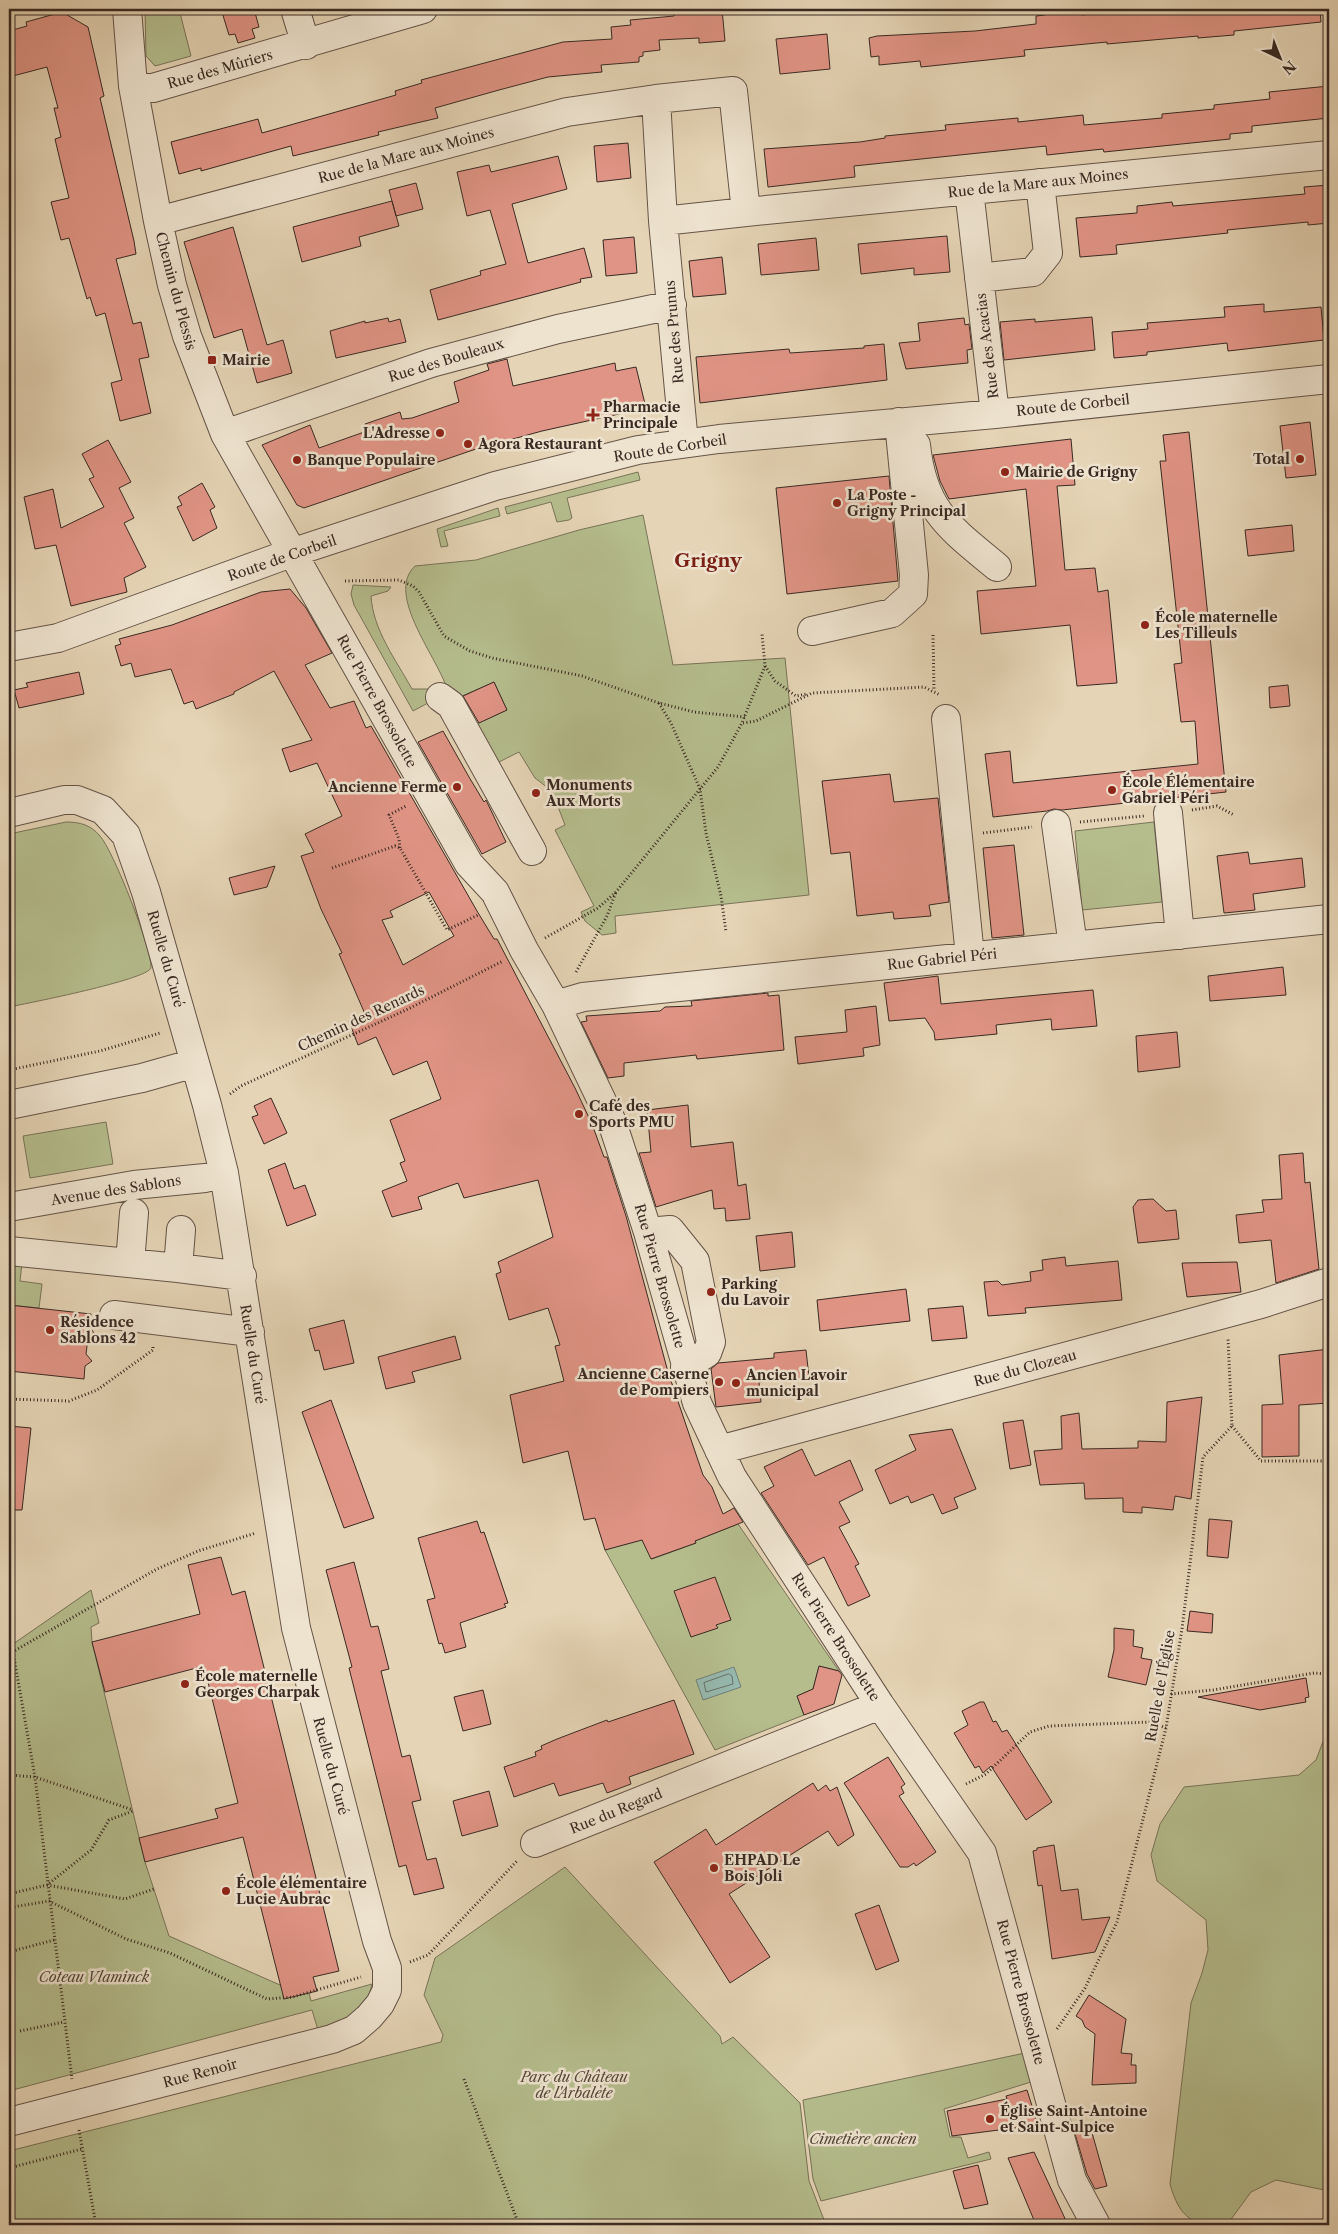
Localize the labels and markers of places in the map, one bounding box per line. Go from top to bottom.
place label: Mairie [222,351,270,369]
marker: Mairie [206,354,218,366]
place label: Pharmacie Principale [603,398,680,432]
marker: Pharmacie Principale [587,409,599,421]
place label: L'Adresse [363,424,430,442]
marker: L'Adresse [434,427,446,439]
place label: Agora Restaurant [477,435,603,453]
marker: Agora Restaurant [462,438,474,450]
place label: Total [1253,450,1290,468]
place label: Banque Populaire [307,451,435,469]
marker: Total [1294,453,1306,465]
marker: Banque Populaire [291,454,303,466]
place label: Mairie de Grigny [1015,463,1138,481]
marker: Mairie de Grigny [999,466,1011,478]
place label: La Poste - Grigny Principal [847,486,966,520]
marker: La Poste - Grigny Principal [831,497,843,509]
place label: École maternelle Les Tilleuls [1155,607,1278,642]
marker: École maternelle Les Tilleuls [1139,619,1151,631]
place label: École Élémentaire Gabriel Péri [1122,772,1255,807]
place label: Monuments Aux Morts [545,776,632,810]
place label: Ancienne Ferme [327,778,447,796]
marker: Ancienne Ferme [451,781,463,793]
marker: École Élémentaire Gabriel Péri [1106,784,1118,796]
marker: Monuments Aux Morts [530,787,542,799]
place label: Café des Sports PMU [589,1097,675,1131]
marker: Café des Sports PMU [573,1108,585,1120]
place label: Parking du Lavoir [721,1275,790,1309]
marker: Parking du Lavoir [705,1286,717,1298]
place label: Résidence Sablons 42 [60,1313,136,1347]
marker: Résidence Sablons 42 [44,1324,56,1336]
place label: Ancienne Caserne de Pompiers [576,1365,709,1399]
place label: Ancien Lavoir municipal [745,1366,847,1400]
marker: Ancienne Caserne de Pompiers [713,1376,725,1388]
marker: Ancien Lavoir municipal [730,1377,742,1389]
place label: École maternelle Georges Charpak [195,1666,321,1701]
marker: École maternelle Georges Charpak [179,1678,191,1690]
place label: EHPAD Le Bois Joli [724,1851,800,1885]
marker: EHPAD Le Bois Joli [708,1862,720,1874]
place label: École élémentaire Lucie Aubrac [236,1873,367,1908]
marker: École élémentaire Lucie Aubrac [220,1885,232,1897]
place label: Église Saint-Antoine et Saint-Sulpice [1000,2101,1147,2136]
marker: Église Saint-Antoine et Saint-Sulpice [984,2113,996,2125]

